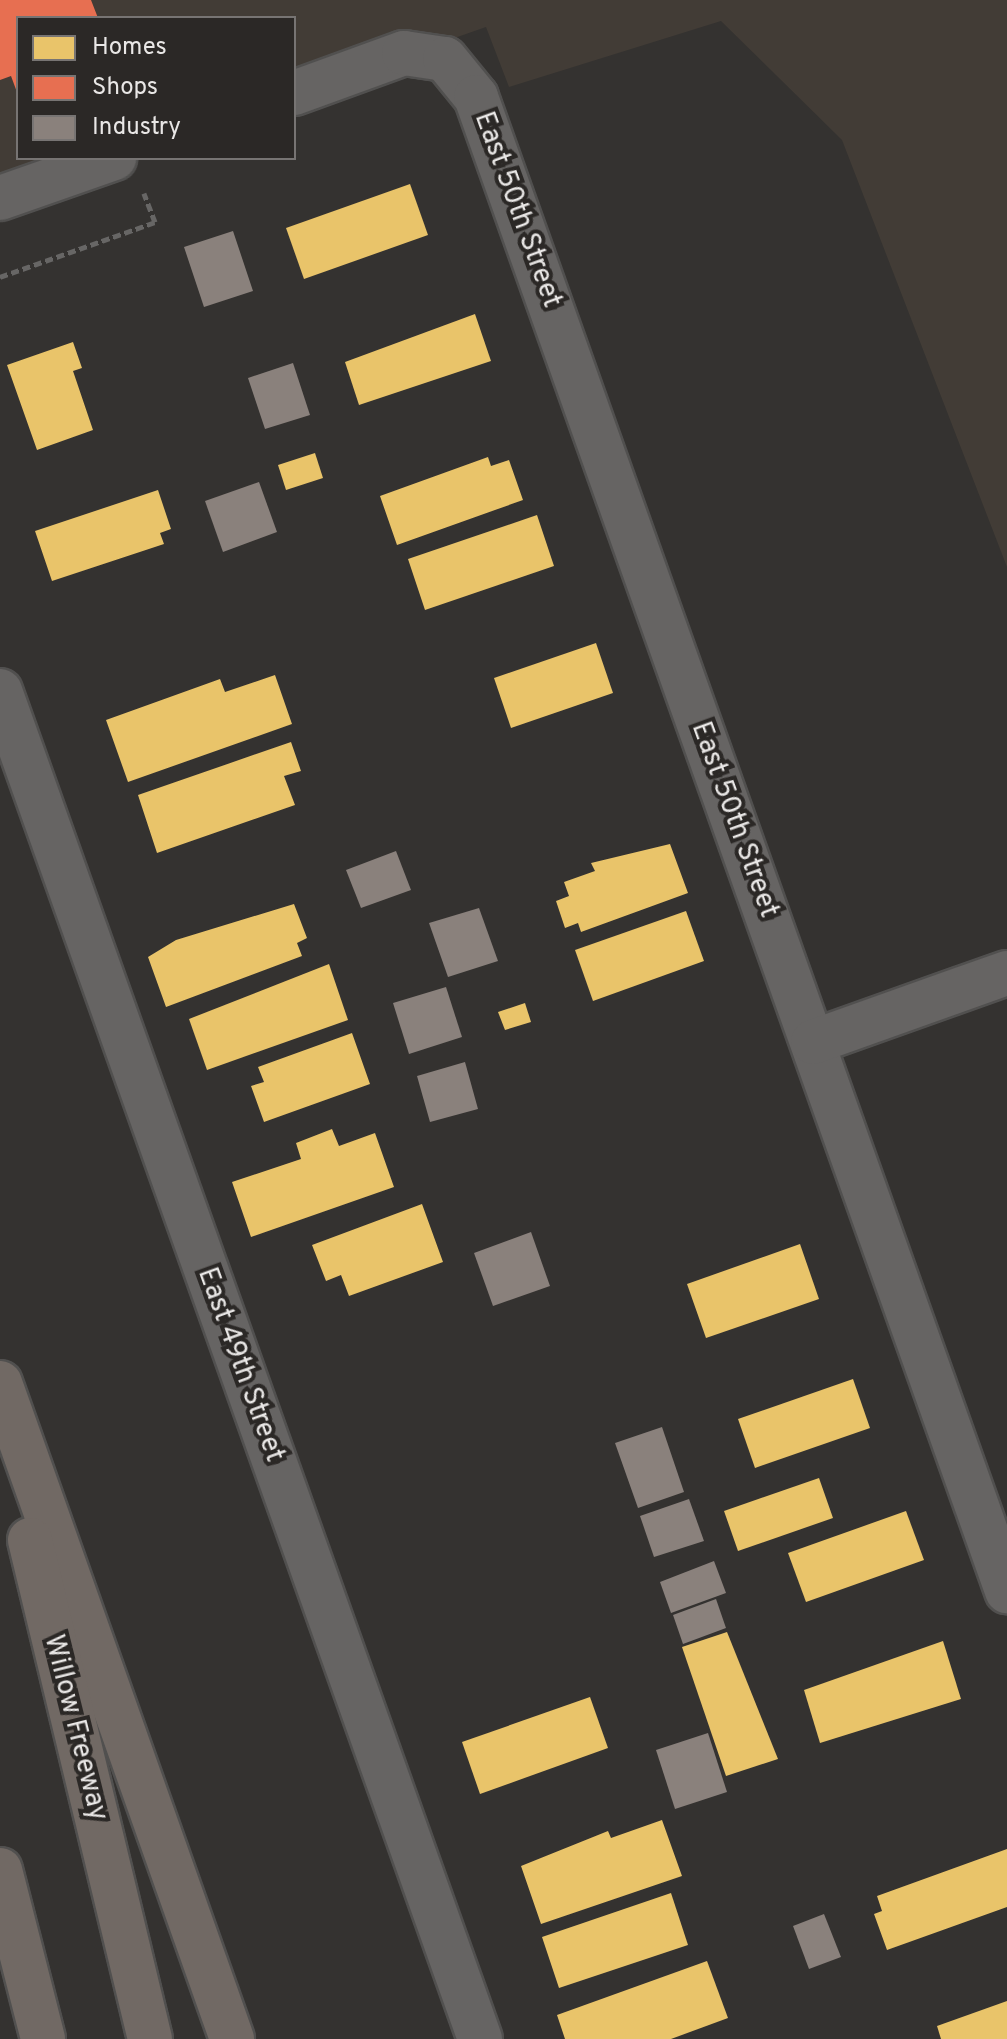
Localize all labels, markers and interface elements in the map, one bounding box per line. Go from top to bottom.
legend [16,16,296,160]
text: Homes [92,33,167,63]
text: Shops [92,73,158,103]
street label: East 50th Street [466,107,568,313]
text: Industry [92,113,181,143]
street label: East 50th Street [683,717,785,923]
street label: East 49th Street [189,1263,291,1467]
street label: Willow Freeway [36,1631,114,1825]

